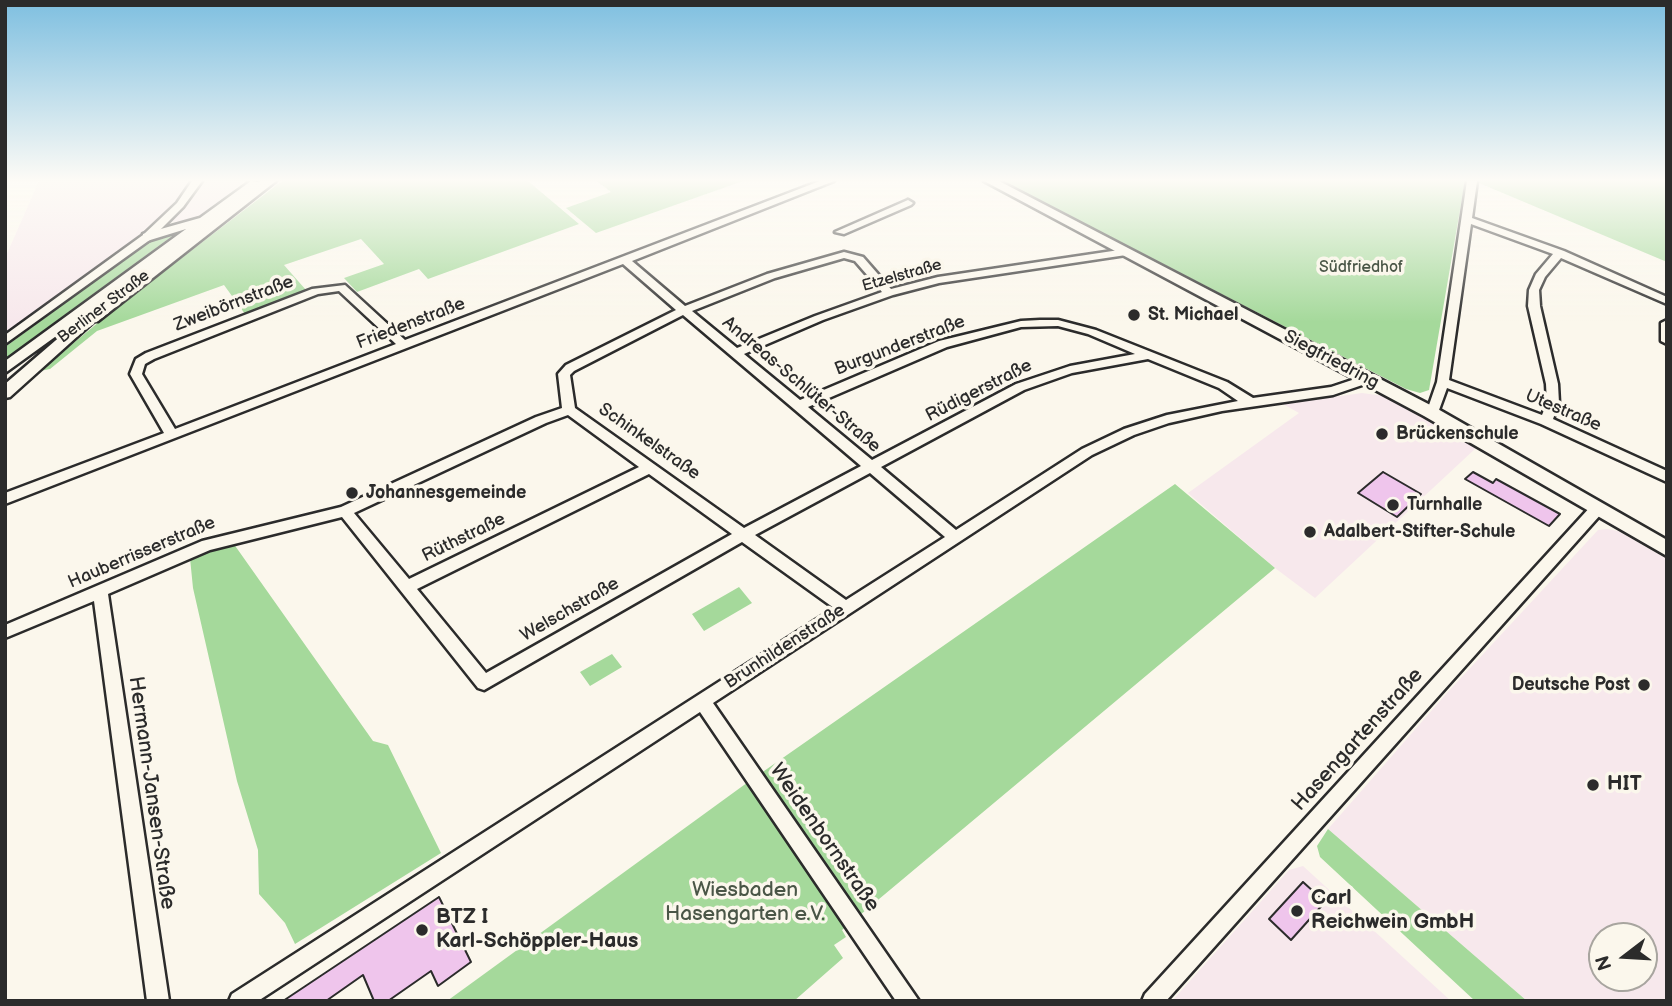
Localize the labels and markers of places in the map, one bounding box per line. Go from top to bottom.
place label: St. Michael [1148,304,1239,326]
marker: St. Michael [1126,307,1142,323]
place label: Brückenschule [1396,423,1519,445]
marker: Brückenschule [1374,426,1390,442]
place label: Johannesgemeinde [366,482,526,504]
marker: Johannesgemeinde [344,485,360,501]
place label: Turnhalle [1407,494,1482,516]
marker: Turnhalle [1385,497,1401,513]
place label: Adalbert-Stifter-Schule [1324,521,1515,543]
marker: Adalbert-Stifter-Schule [1302,524,1318,540]
place label: Deutsche Post [1512,674,1630,696]
marker: Deutsche Post [1636,677,1652,693]
place label: HIT [1607,772,1642,798]
marker: HIT [1585,777,1601,793]
place label: Carl Reichwein GmbH [1311,886,1474,936]
marker: Carl Reichwein GmbH [1289,903,1305,919]
place label: BTZ I Karl-Schöppler-Haus [436,905,638,955]
marker: BTZ I Karl-Schöppler-Haus [414,922,430,938]

